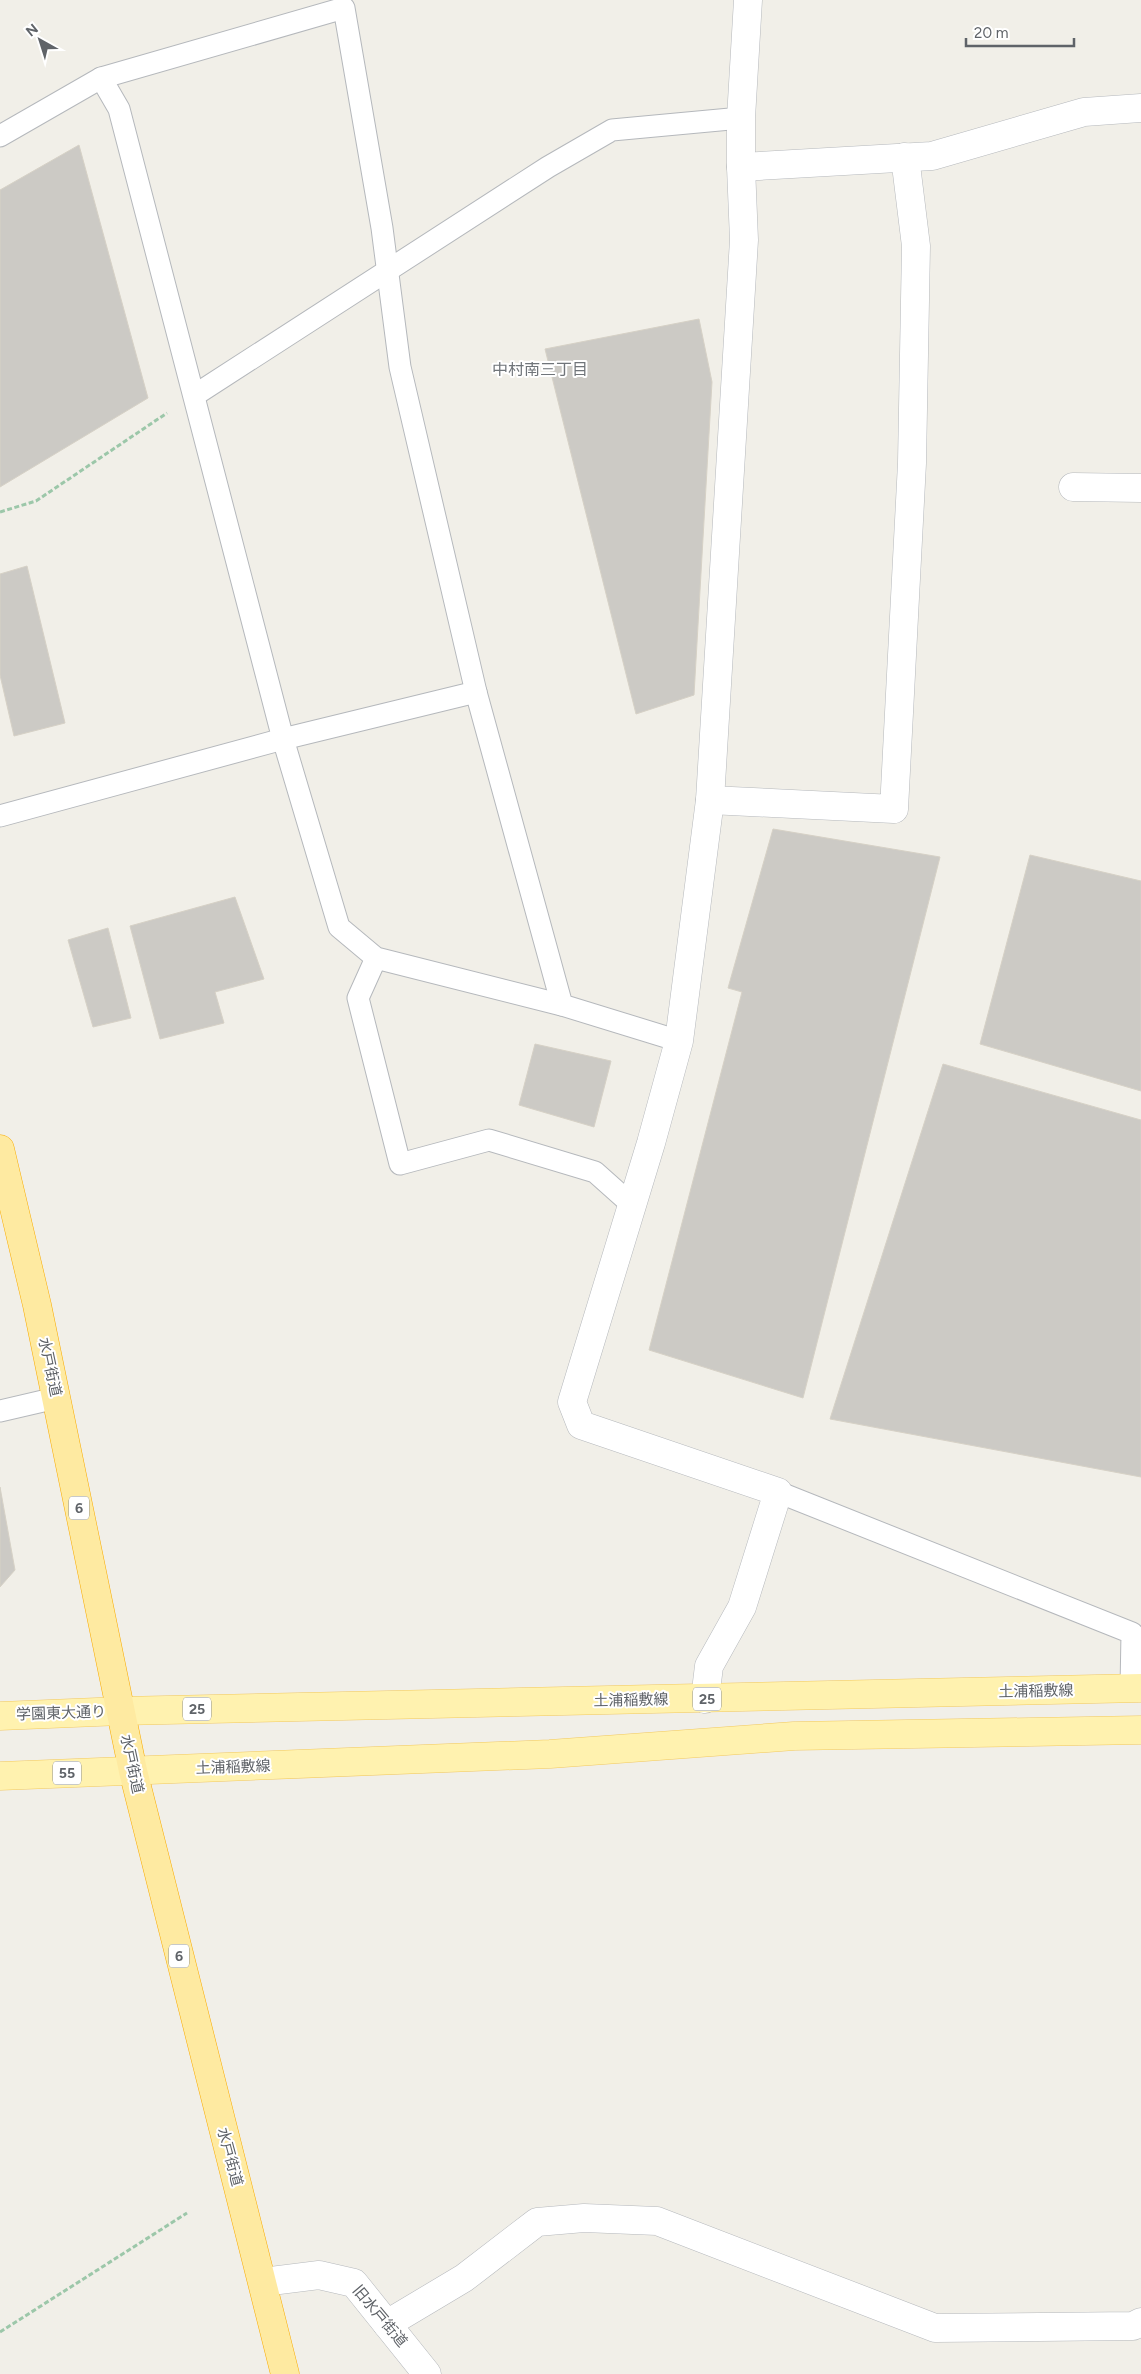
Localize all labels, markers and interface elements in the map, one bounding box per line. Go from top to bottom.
north arrow [15,15,65,65]
scale bar [966,15,1074,47]
text: N [23,20,42,40]
text: 20 m [974,24,1008,42]
district label: 中村南三丁目 [492,360,588,379]
street label: 水戸街道 [35,1336,65,1398]
road number: 6 [69,1496,89,1520]
street label: 土浦稲敷線 [998,1681,1074,1701]
road number: 25 [693,1688,721,1710]
street label: 土浦稲敷線 [593,1690,669,1710]
road number: 25 [183,1698,211,1720]
street label: 学園東大通り [16,1702,106,1724]
street label: 水戸街道 [117,1733,147,1795]
street label: 土浦稲敷線 [195,1757,271,1777]
road number: 55 [53,1762,81,1785]
road number: 6 [169,1944,189,1968]
street label: 水戸街道 [214,2126,246,2188]
street label: 旧水戸街道 [349,2281,411,2351]

